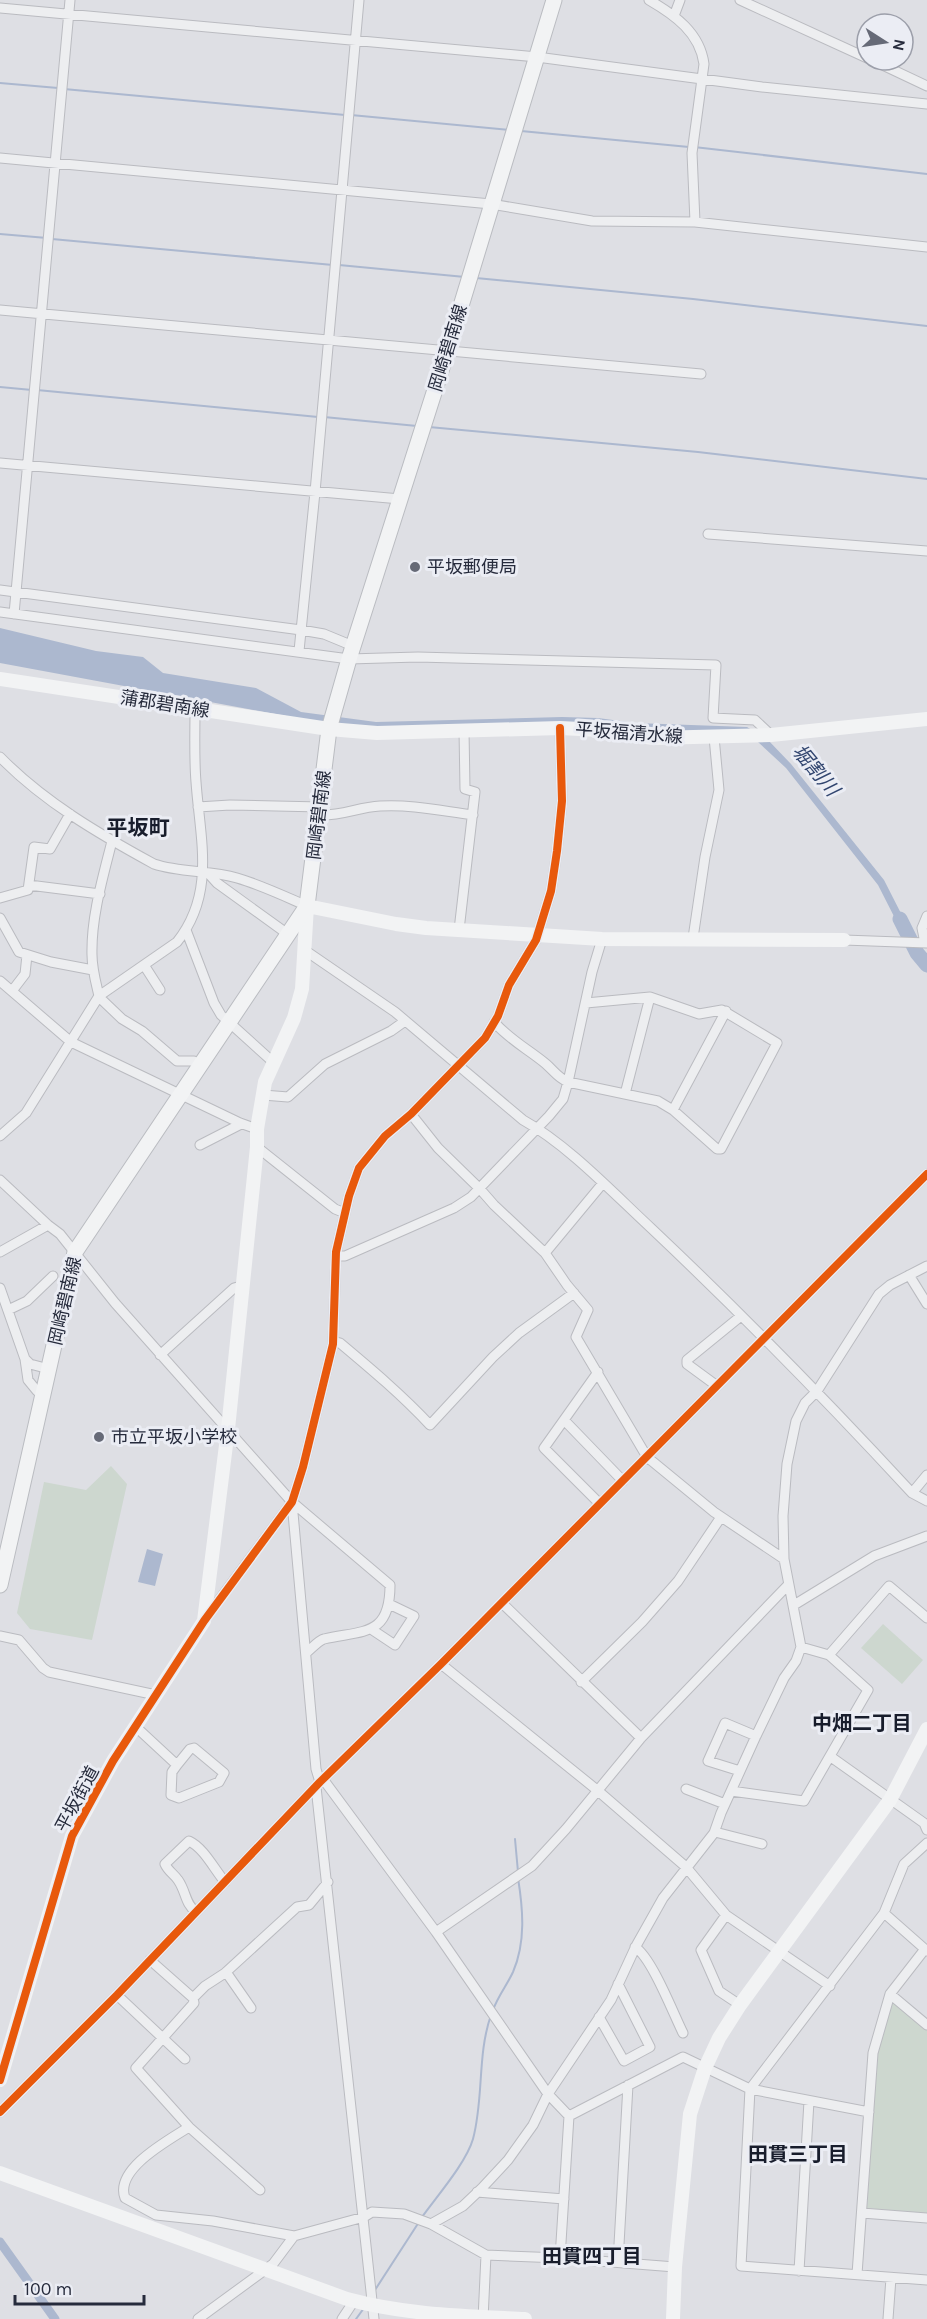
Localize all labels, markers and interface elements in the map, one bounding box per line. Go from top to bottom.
north arrow [855,12,915,72]
text: N [889,37,910,53]
street label: 岡崎碧南線 [424,302,472,394]
place label: 平坂郵便局 [427,556,517,578]
marker: 平坂郵便局 [408,560,422,574]
street label: 蒲郡碧南線 [119,686,211,722]
street label: 平坂福清水線 [574,718,684,748]
water label: 堀割川 [788,740,845,802]
street label: 岡崎碧南線 [303,769,335,861]
district label: 平坂町 [107,816,170,840]
street label: 岡崎碧南線 [44,1255,86,1347]
place label: 市立平坂小学校 [111,1426,237,1448]
marker: 市立平坂小学校 [92,1430,106,1444]
district label: 中畑二丁目 [812,1712,912,1735]
street label: 平坂街道 [50,1762,104,1836]
district label: 田貫三丁目 [748,2143,848,2166]
district label: 田貫四丁目 [542,2245,642,2268]
scale bar [15,2268,144,2306]
text: 100 m [24,2278,72,2300]

